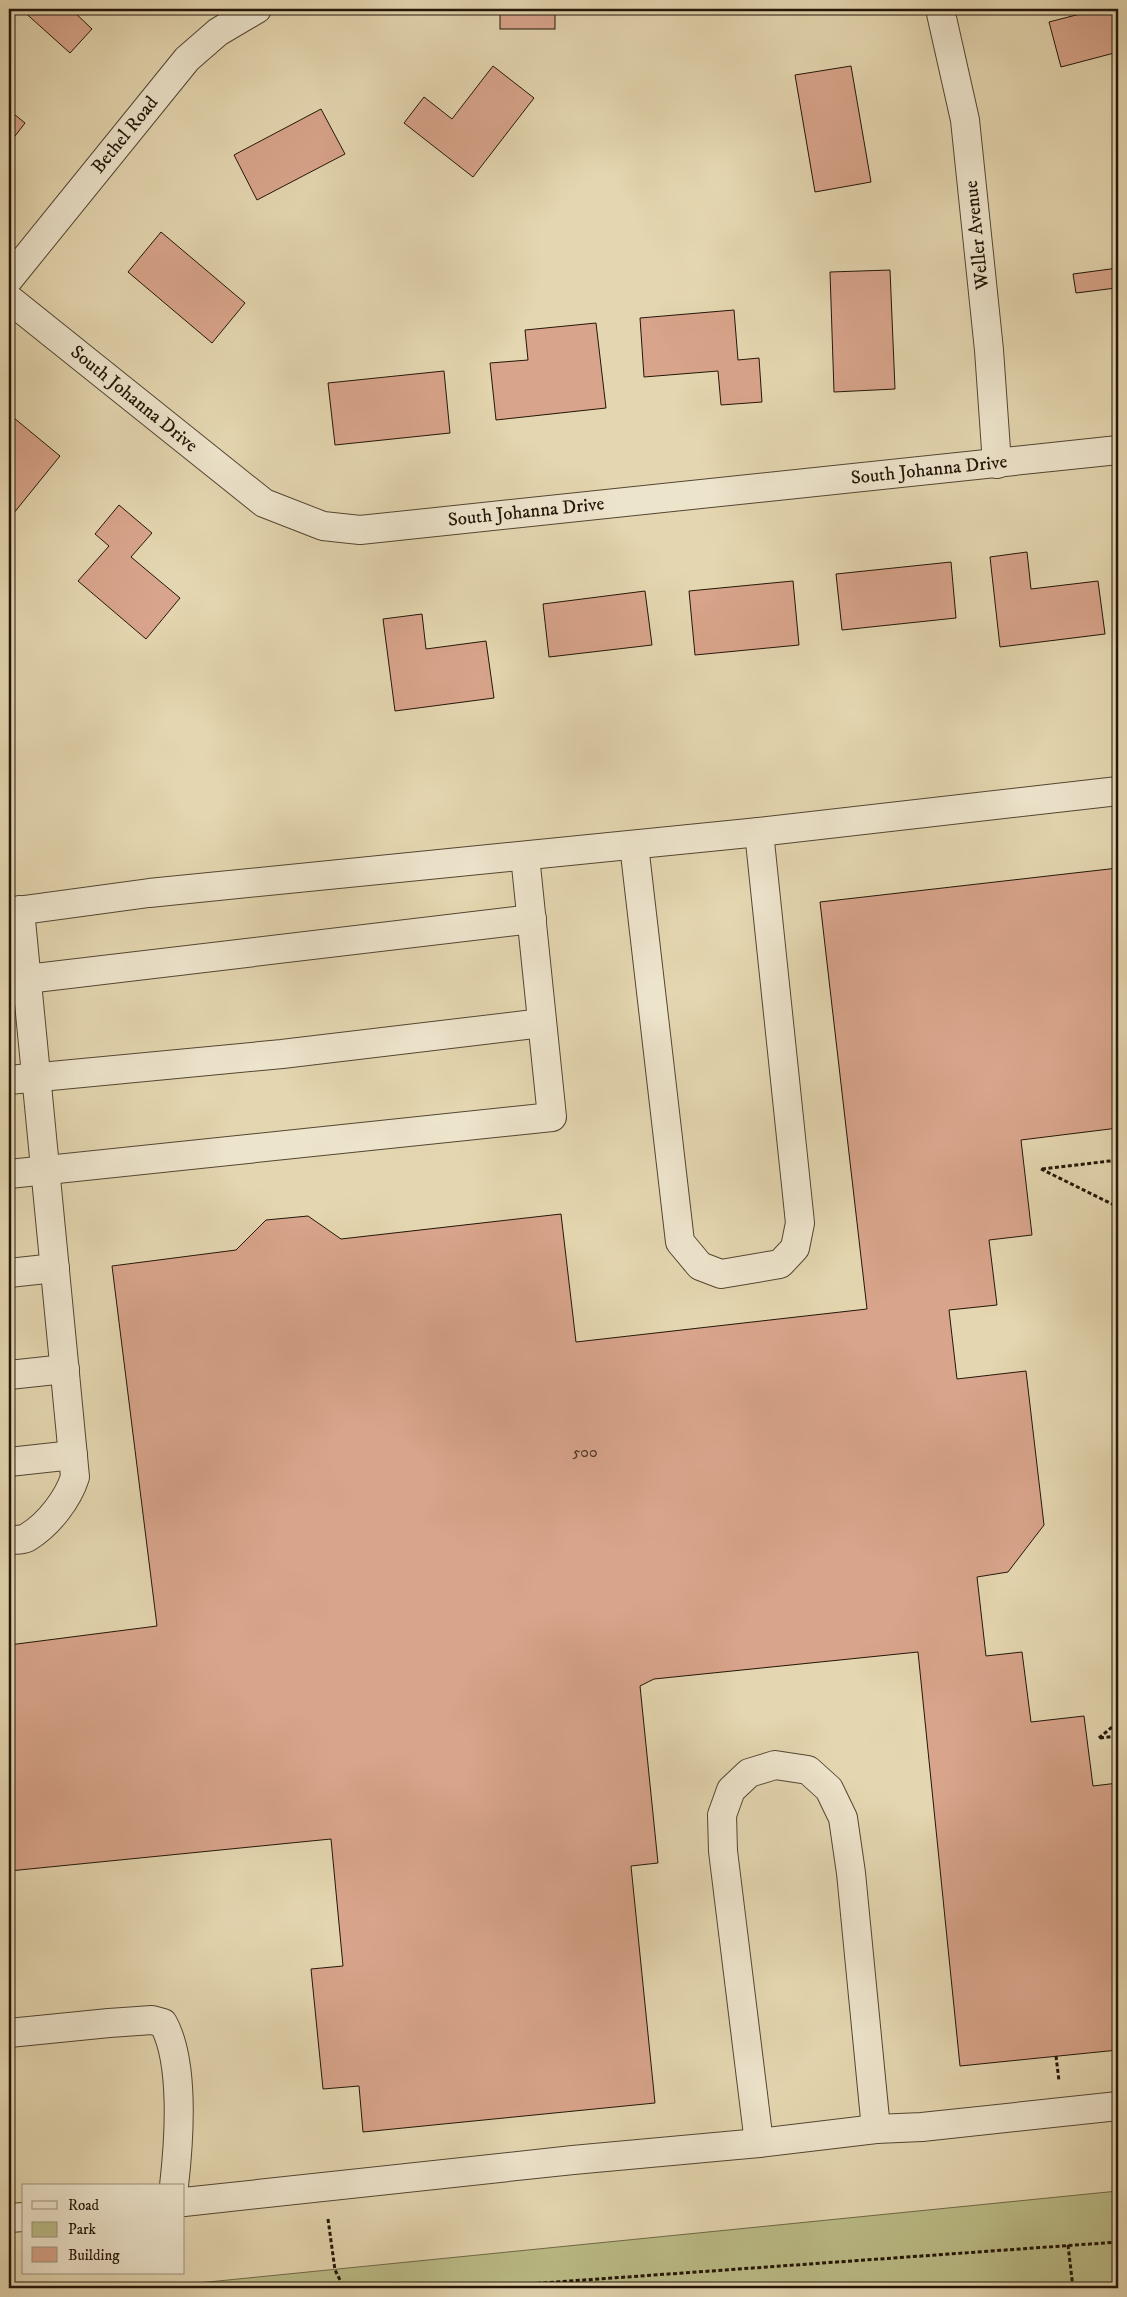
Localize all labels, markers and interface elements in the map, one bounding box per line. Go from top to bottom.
street label: Bethel Road [87,91,163,178]
street label: Weller Avenue [960,179,994,292]
street label: South Johanna Drive [66,341,202,457]
street label: South Johanna Drive [850,450,1008,490]
street label: South Johanna Drive [447,492,605,532]
house number: 500 [572,1442,598,1462]
legend [22,2184,185,2274]
text: Road [68,2196,100,2215]
text: Park [68,2220,97,2239]
text: Building [68,2246,120,2265]

